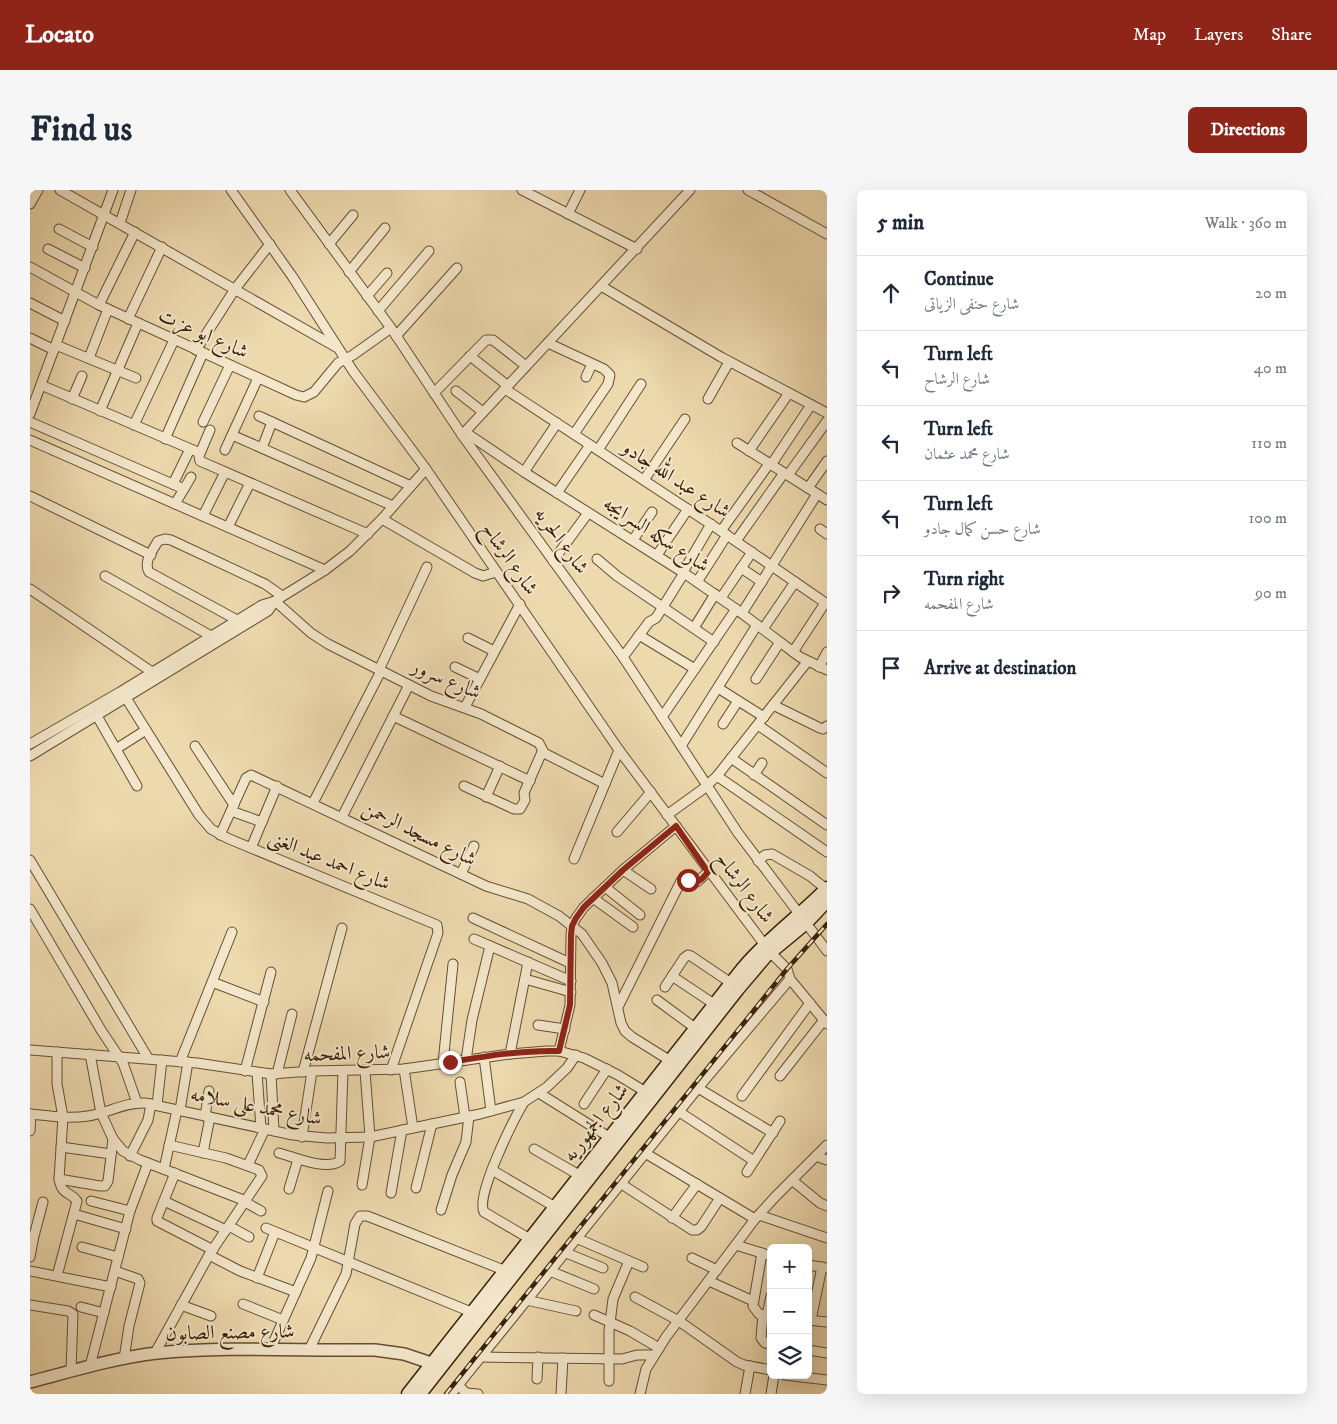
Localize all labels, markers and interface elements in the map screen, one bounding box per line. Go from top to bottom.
text: Locato [25,20,94,50]
text: Map [1133,24,1166,46]
text: Layers [1194,24,1243,46]
text: Share [1271,24,1312,46]
button: Directions [1188,107,1307,153]
text: Find us [30,108,132,152]
text: 5 min [877,210,924,236]
text: Walk · 360 m [1205,213,1287,233]
text: Continue [924,268,994,291]
icon: ahead [877,279,905,307]
text: 20 m [1255,283,1287,303]
text: شارع حنفى الزياتى [924,294,1019,314]
street label: شارع ابو عزت [153,303,252,369]
text: Turn left [924,343,993,366]
icon: left [877,354,905,382]
text: 40 m [1254,358,1287,378]
text: شارع الرشاح [924,369,990,389]
text: Turn left [924,418,993,441]
icon: left [877,429,905,457]
street label: شارع عبد الله جادو [613,431,737,528]
text: 110 m [1251,433,1287,453]
text: شارع محمد عثمان [924,444,1010,464]
street label: شارع سكه السرايجه [596,491,714,582]
text: Turn left [924,493,993,516]
street label: شارع الحريه [525,503,594,582]
icon: left [877,504,905,532]
text: 100 m [1249,508,1287,528]
street label: شارع الرشاح [472,518,543,602]
text: شارع حسن كمال جادو [924,519,1041,539]
text: Turn right [924,568,1004,591]
icon: right [877,579,905,607]
text: 90 m [1255,583,1287,603]
text: شارع المفحمه [924,594,994,614]
street label: شارع سرور [404,653,484,709]
icon: arrive [877,654,905,682]
text: Arrive at destination [924,657,1076,680]
street label: شارع مسجد الرحمن [356,796,480,876]
street label: شارع احمد عبد الغنى [263,825,394,901]
street label: شارع الرشاح [706,847,779,931]
route start [677,869,700,892]
street label: شارع المفحمه [303,1040,391,1072]
route end [439,1051,462,1074]
street label: شارع الجمهوريه [558,1079,638,1170]
street label: شارع محمد على سلامه [187,1082,324,1136]
map controls [767,1244,812,1379]
button: + [767,1244,812,1289]
button: − [767,1289,812,1334]
street label: شارع مصنع الصابون [165,1319,295,1351]
button: layers [767,1334,812,1379]

